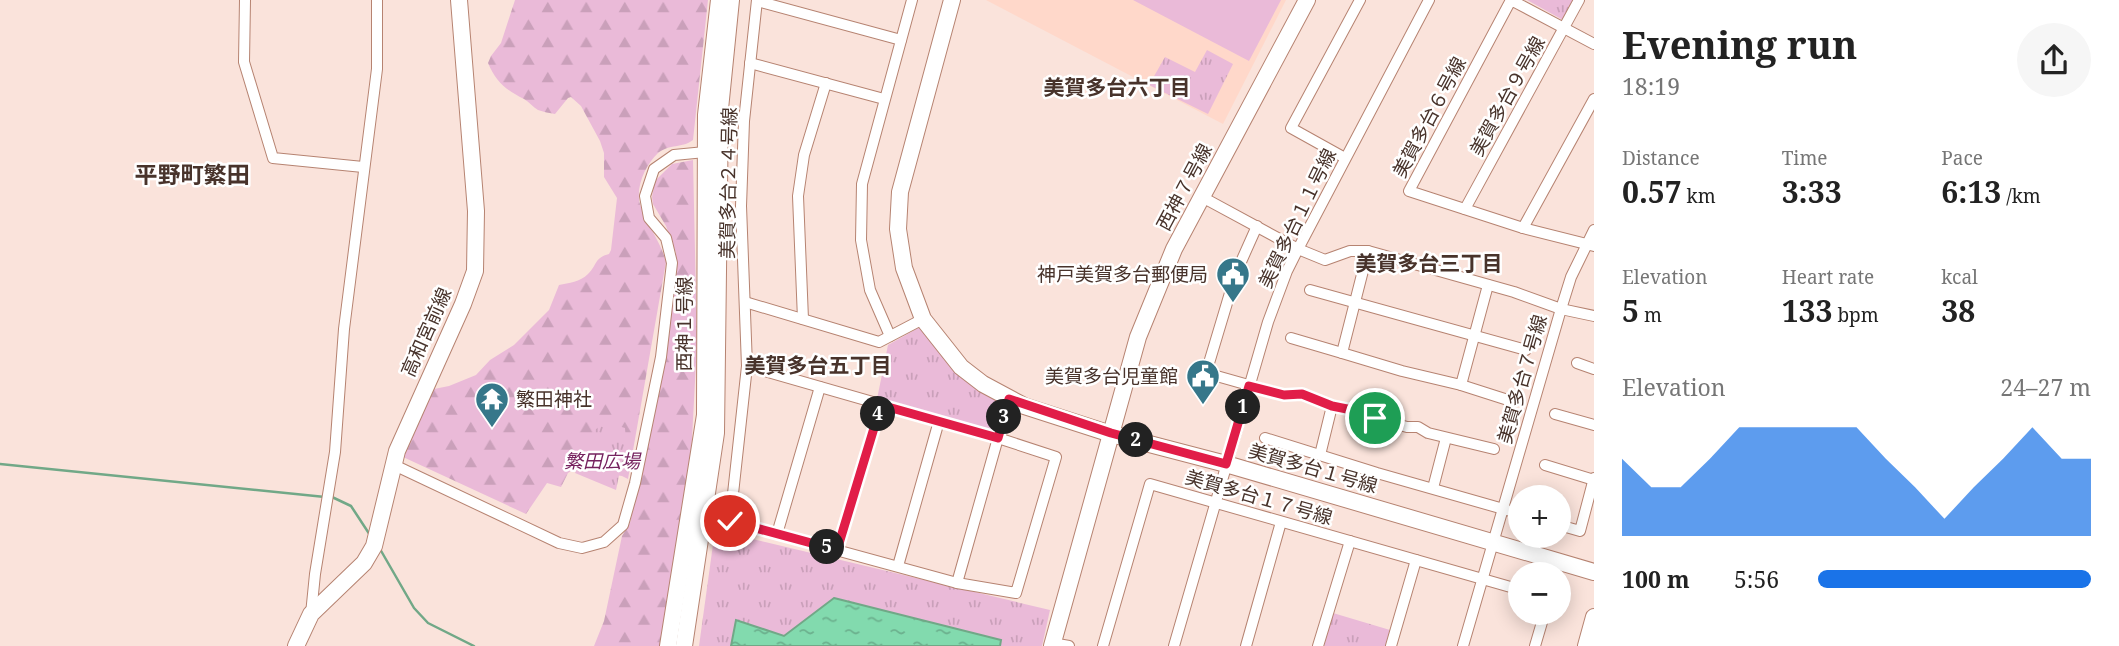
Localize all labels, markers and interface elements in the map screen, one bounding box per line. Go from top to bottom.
text: Evening run [1622,18,1857,70]
button: share [2017,23,2091,97]
street label: 美賀多台９号線 [1463,32,1551,160]
street label: 美賀多台６号線 [1386,52,1472,182]
text: 18:19 [1622,70,1680,102]
district label: 美賀多台六丁目 [1044,73,1191,101]
street label: 美賀多台２４号線 [714,107,742,259]
street label: 西神７号線 [1150,139,1218,235]
street label: 美賀多台１１号線 [1252,144,1342,292]
text: Distance [1622,145,1700,171]
text: Time [1782,145,1828,171]
text: Pace [1941,145,1983,171]
district label: 平野町繁田 [135,158,250,190]
text: 0.57 [1622,171,1682,212]
text: 3:33 [1782,171,1842,212]
text: 6:13 [1941,171,2001,212]
text: km [1682,183,1716,209]
text: /km [2001,183,2041,209]
district label: 美賀多台三丁目 [1356,249,1503,277]
public building icon: 神戸美賀多台郵便局 [1214,255,1252,304]
place label: 神戸美賀多台郵便局 [1037,261,1208,287]
text: Elevation [1622,264,1708,290]
text: Heart rate [1782,264,1874,290]
text: kcal [1941,264,1978,290]
street label: 西神１号線 [671,276,697,372]
street label: 高和宮前線 [395,283,457,381]
text: 5 [1622,290,1639,331]
text: 133 [1782,290,1833,331]
text: 38 [1941,290,1975,331]
text: m [1639,302,1662,328]
text: bpm [1833,302,1879,328]
street label: 美賀多台７号線 [1491,311,1553,447]
district label: 美賀多台五丁目 [745,351,892,379]
public building icon: 美賀多台児童館 [1184,357,1222,406]
place label: 美賀多台児童館 [1045,363,1178,389]
text: Elevation [1622,371,1726,403]
text: 24–27 m [2000,371,2091,403]
temple icon: 繁田神社 [473,380,511,429]
place label: 繁田神社 [516,386,592,412]
pin [1345,388,1405,448]
pin: 1 [1226,390,1260,424]
text: 1 [1237,393,1248,419]
pin: 4 [860,396,896,432]
icon: arrive [1356,399,1394,437]
text: 4 [872,400,883,426]
pin: 3 [986,400,1021,434]
text: 3 [998,403,1009,429]
pin: 2 [1118,422,1154,458]
text: 2 [1130,426,1141,452]
street label: 美賀多台１号線 [1245,437,1381,499]
park label: 繁田広場 [564,448,642,474]
street label: 美賀多台１７号線 [1182,464,1336,530]
map controls [1508,485,1571,625]
button: + [1508,485,1571,548]
pin [700,491,760,551]
icon: check [711,502,749,540]
pin: 5 [810,530,844,564]
text: 5 [821,533,832,559]
button: − [1508,562,1571,625]
text: 100 m [1622,563,1690,595]
text: 5:56 [1734,563,1779,595]

